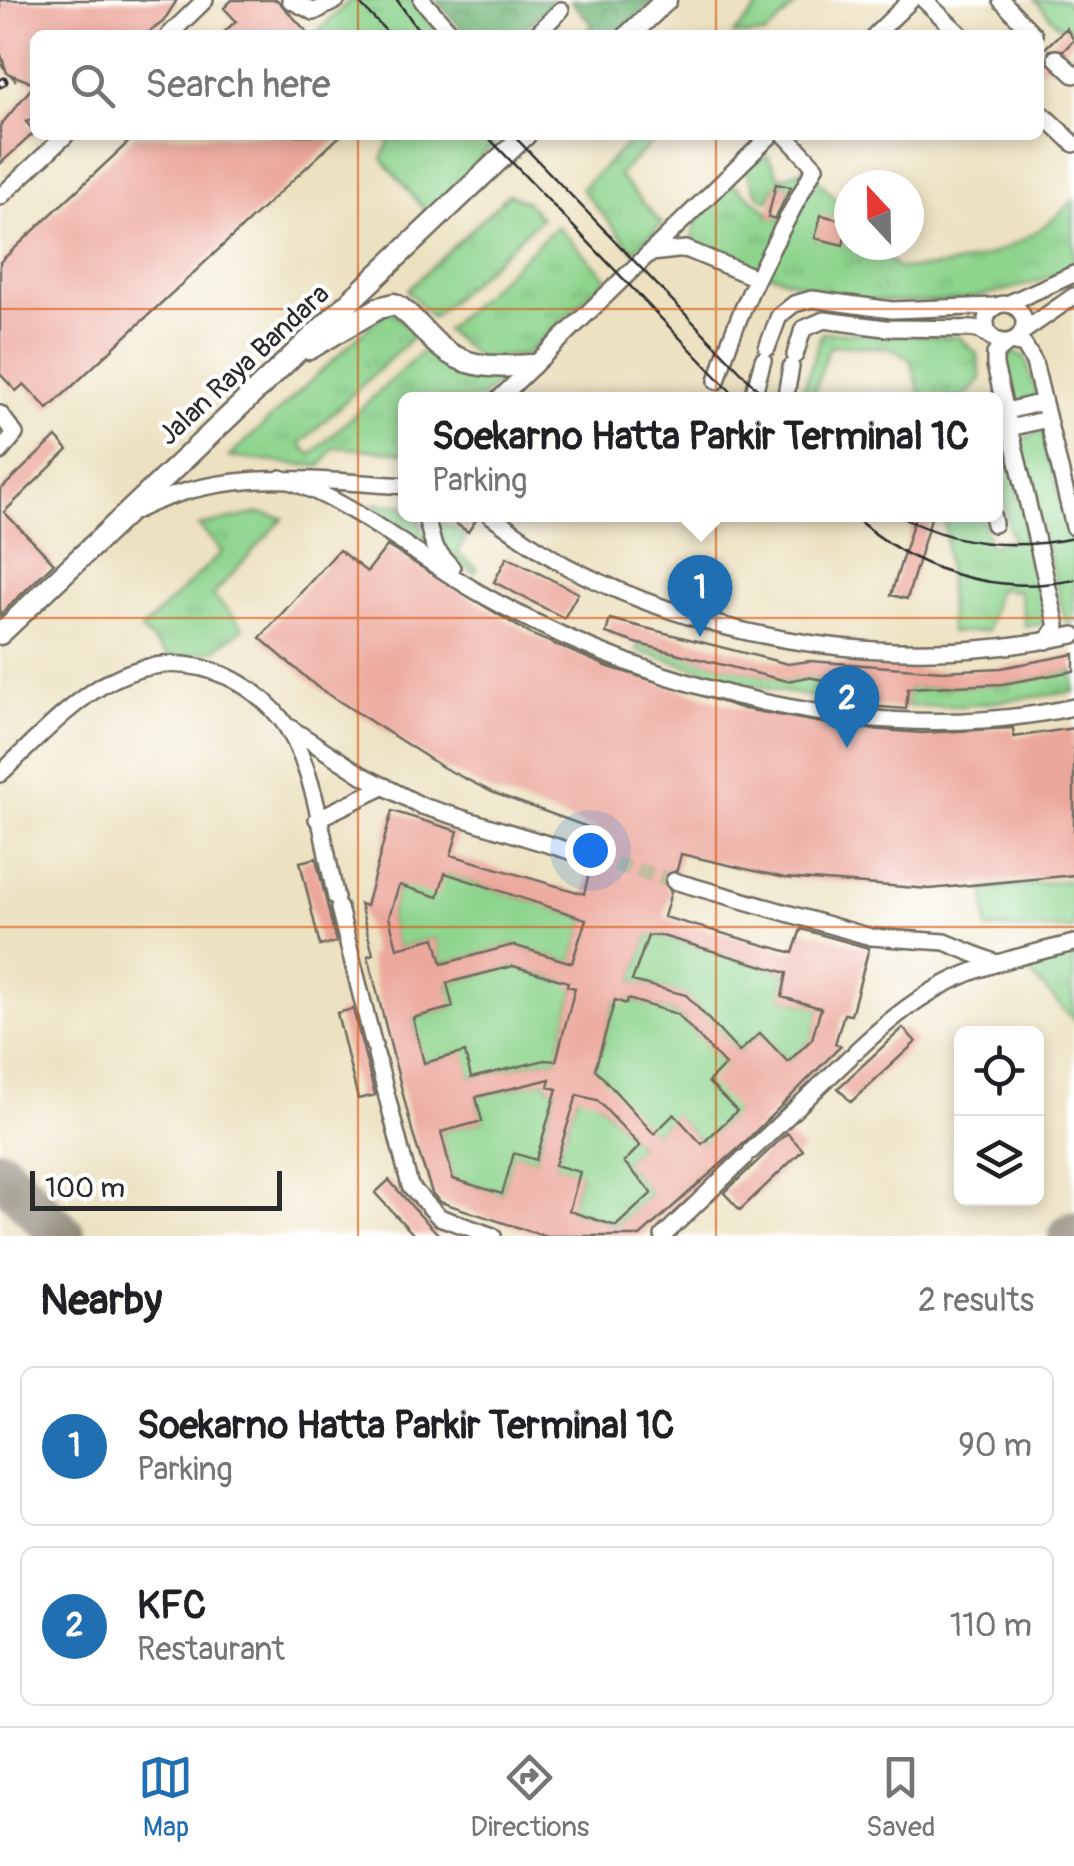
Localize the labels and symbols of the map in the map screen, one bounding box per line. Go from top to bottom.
north arrow [834,170,924,260]
street label: Jalan Raya Bandara [151,277,337,453]
pin: 1 [668,554,732,637]
pin: 2 [814,666,880,748]
your location [565,825,616,876]
scale bar [30,1166,282,1210]

